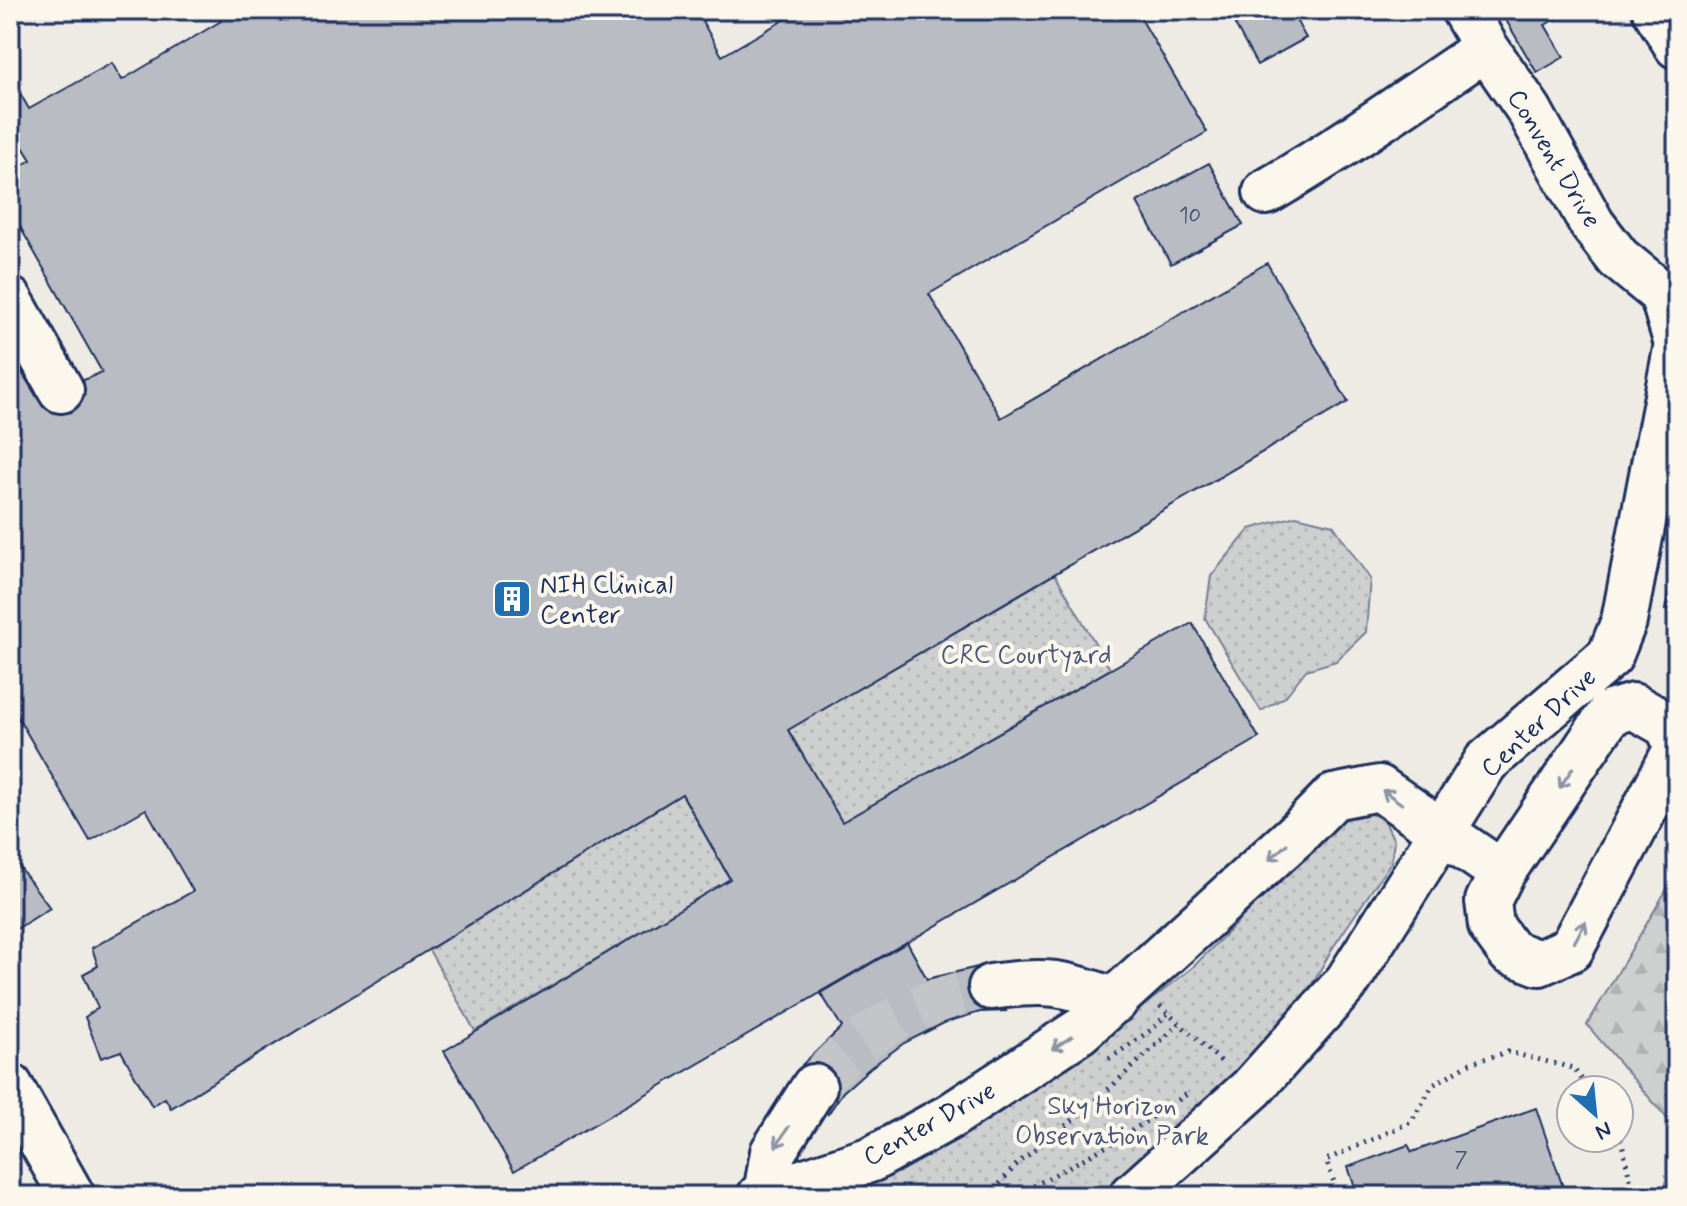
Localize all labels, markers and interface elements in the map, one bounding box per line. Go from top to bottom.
street label: Convent Drive [1499,83,1608,235]
house number: 10 [1179,202,1201,230]
place label: NIH Clinical Center [540,569,673,633]
building icon: NIH Clinical Center [491,578,533,620]
park label: CRC Courtyard [941,639,1111,673]
street label: Center Drive [1474,661,1604,786]
one-way arrow [1558,766,1574,788]
one-way arrow [1381,789,1403,805]
one-way arrow [1268,843,1288,861]
one-way arrow [1572,921,1588,945]
one-way arrow [1051,1035,1074,1051]
street label: Center Drive [858,1074,1002,1175]
north arrow [1555,1074,1635,1154]
park label: Sky Horizon Observation Park [1015,1090,1209,1154]
text: N [1590,1114,1616,1146]
one-way arrow [774,1126,791,1148]
house number: 7 [1454,1147,1468,1175]

